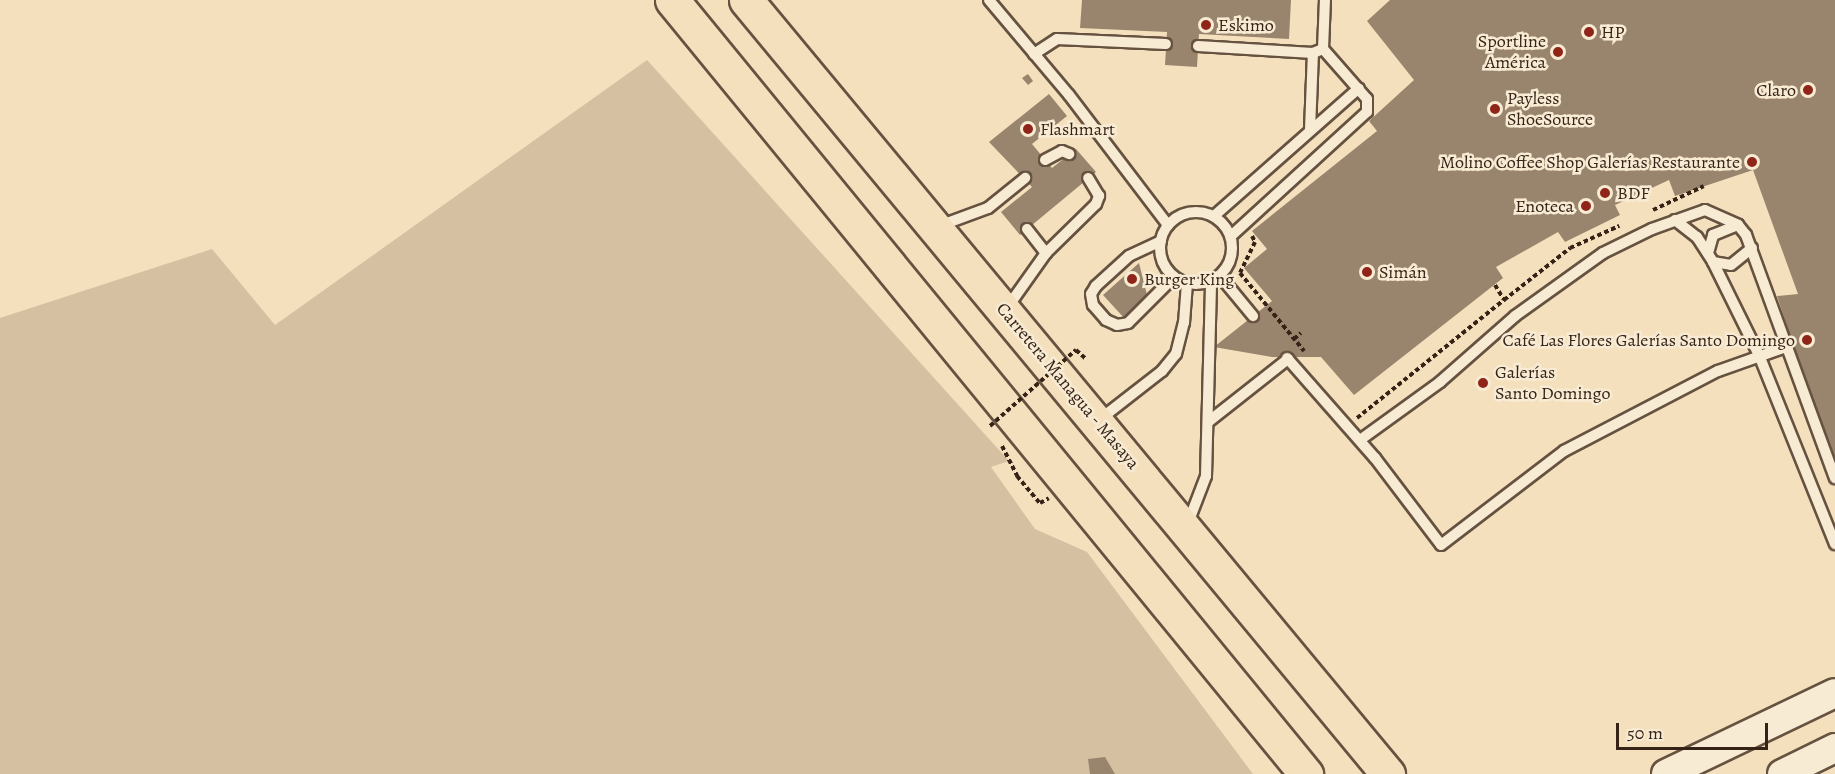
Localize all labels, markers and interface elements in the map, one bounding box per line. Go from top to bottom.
place label: Eskimo [1218,14,1274,36]
marker: Eskimo [1199,18,1213,32]
place label: HP [1601,21,1624,43]
marker: HP [1582,25,1596,39]
place label: Sportline América [1478,31,1546,74]
marker: Sportline América [1551,45,1565,59]
place label: Claro [1756,79,1796,101]
marker: Claro [1801,83,1815,97]
place label: Payless ShoeSource [1507,88,1593,130]
marker: Payless ShoeSource [1488,102,1502,116]
place label: Flashmart [1040,118,1115,140]
marker: Flashmart [1021,122,1035,136]
place label: Molino Coffee Shop Galerías Restaurante [1440,151,1740,173]
marker: Molino Coffee Shop Galerías Restaurante [1745,155,1759,169]
place label: BDF [1617,182,1650,204]
marker: BDF [1598,186,1612,200]
place label: Enoteca [1515,195,1574,217]
marker: Enoteca [1579,199,1593,213]
place label: Simán [1379,261,1427,283]
marker: Simán [1360,265,1374,279]
place label: Burger King [1144,268,1234,290]
marker: Burger King [1125,272,1139,286]
street label: Carretera Managua - Masaya [992,298,1144,474]
place label: Café Las Flores Galerías Santo Domingo [1502,329,1795,351]
marker: Café Las Flores Galerías Santo Domingo [1800,333,1814,347]
place label: Galerías Santo Domingo [1495,362,1610,404]
marker: Galerías Santo Domingo [1476,376,1490,390]
scale bar [1619,711,1770,749]
text: 50 m [1627,721,1663,745]

